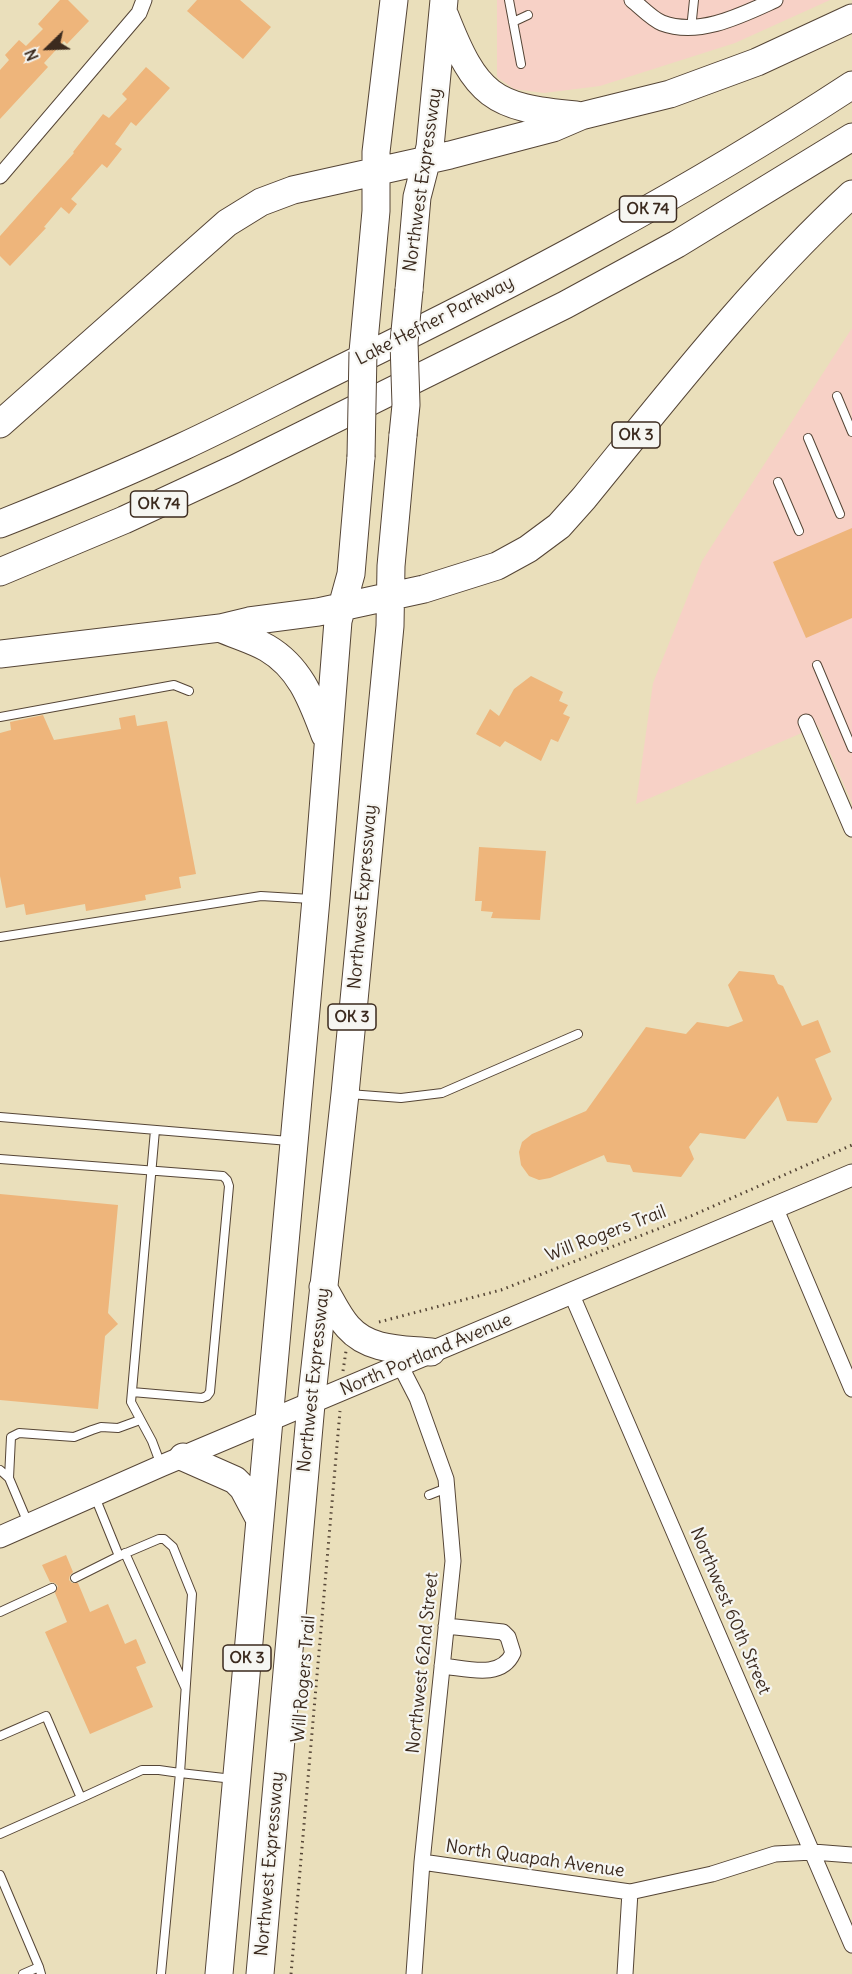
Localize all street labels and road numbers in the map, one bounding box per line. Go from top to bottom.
street label: Northwest Expressway [399,87,447,273]
road number: OK 74 [620,196,676,222]
street label: Lake Hefner Parkway [352,272,518,370]
road number: OK 3 [612,422,660,448]
road number: OK 74 [130,491,188,517]
street label: Northwest Expressway [344,804,382,990]
road number: OK 3 [328,1004,376,1030]
street label: Will Rogers Trail [543,1201,669,1267]
street label: Northwest Expressway [294,1287,334,1473]
street label: North Portland Avenue [337,1309,515,1401]
street label: Northwest 60th Street [685,1524,775,1698]
street label: Northwest 62nd Street [403,1571,443,1755]
street label: Will Rogers Trail [288,1615,320,1743]
road number: OK 3 [223,1645,271,1671]
street label: Northwest Expressway [251,1771,289,1957]
street label: North Quapah Avenue [444,1836,626,1882]

